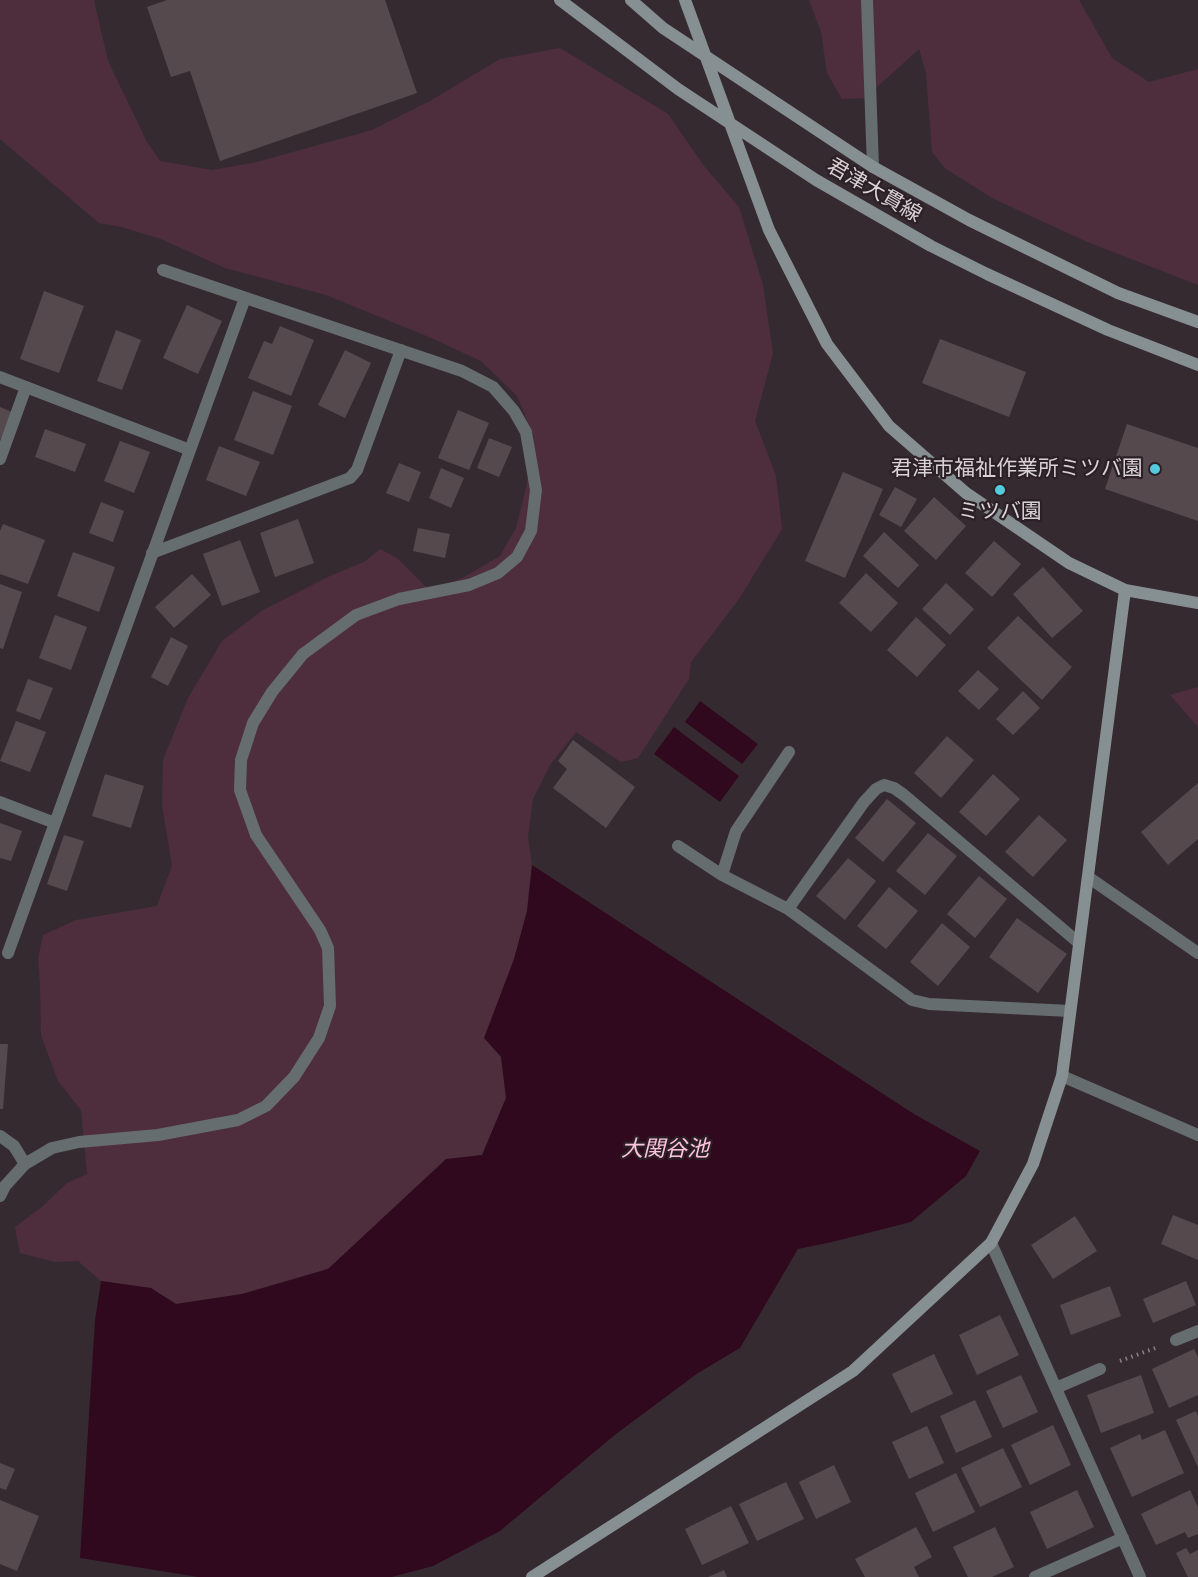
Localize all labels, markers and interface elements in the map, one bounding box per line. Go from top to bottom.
street label: 君津大貫線 [822,154,926,228]
place label: 君津市福祉作業所ミツバ園 [891,456,1143,482]
marker: 君津市福祉作業所ミツバ園 [1148,462,1162,476]
marker: ミツバ園 [993,483,1007,497]
place label: ミツバ園 [958,499,1042,525]
water label: 大関谷池 [621,1137,709,1163]

